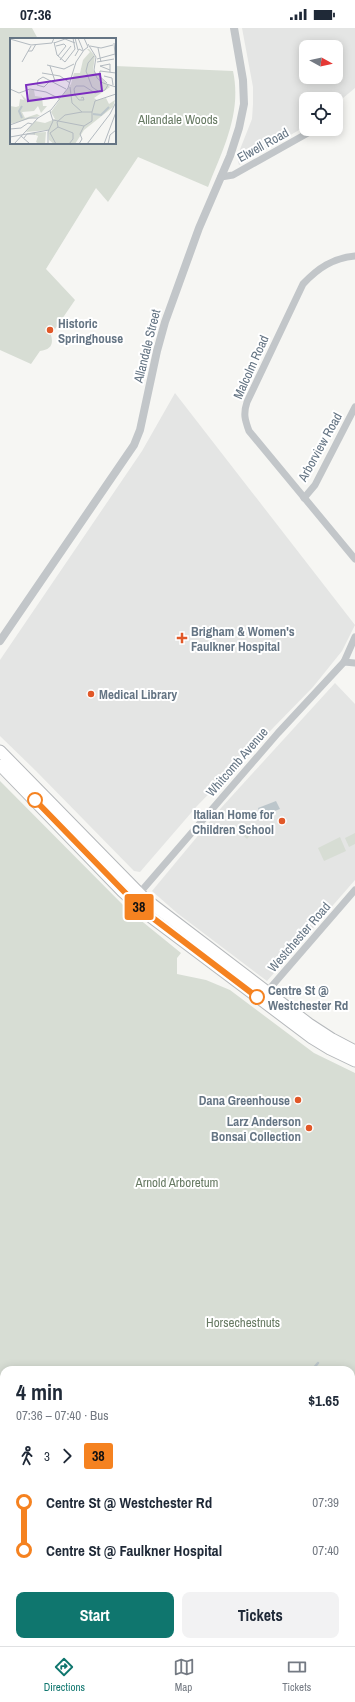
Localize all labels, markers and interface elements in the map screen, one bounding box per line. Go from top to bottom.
text: 07:36 [20,4,51,25]
inset map [10,38,116,144]
north arrow [299,40,343,84]
map controls [299,40,343,136]
button: locate [299,92,343,136]
park label: Allandale Woods [137,111,218,128]
street label: Elwell Road [234,124,292,166]
street label: Allandale Street [129,307,164,386]
place label: Historic Springhouse [58,315,123,347]
marker: Historic Springhouse [45,325,55,335]
street label: Malcolm Road [229,332,273,402]
street label: Arborview Road [294,409,346,485]
place label: Brigham & Women's Faulkner Hospital [191,623,295,655]
marker: Brigham & Women's Faulkner Hospital [176,632,188,644]
place label: Medical Library [99,686,177,703]
marker: Medical Library [86,689,96,699]
street label: Whitcomb Avenue [202,724,272,800]
unlabelled marker [27,792,43,808]
place label: Italian Home for Children School [192,806,275,838]
marker: Italian Home for Children School [277,816,287,826]
line badge: 38 [121,894,157,920]
text: 38 [133,898,145,916]
street label: Westchester Road [264,898,334,976]
place label: Centre St @ Westchester Rd [268,982,348,1014]
marker: Centre St @ Westchester Rd [249,989,265,1005]
place label: Dana Greenhouse [199,1092,290,1109]
marker: Dana Greenhouse [293,1095,303,1105]
place label: Larz Anderson Bonsai Collection [211,1113,301,1145]
marker: Larz Anderson Bonsai Collection [304,1123,314,1133]
park label: Arnold Arboretum [135,1174,219,1191]
park label: Horsechestnuts [206,1314,280,1331]
text: 4 min [16,1377,63,1407]
text: $1.65 [308,1390,339,1411]
text: 07:36 – 07:40 · Bus [16,1407,108,1424]
icon: walk [16,1445,38,1467]
icon: forward [56,1445,78,1467]
text: 38 [92,1447,105,1465]
text: 3 [44,1448,50,1465]
text: Centre St @ Westchester Rd [46,1492,212,1513]
text: 07:39 [312,1494,339,1511]
text: Centre St @ Faulkner Hospital [46,1540,222,1561]
text: 07:40 [312,1542,339,1559]
button: Start [16,1592,174,1638]
button: Tickets [182,1592,339,1638]
tab: Directions [44,1656,85,1694]
tab: Map [173,1656,195,1694]
tab: Tickets [282,1656,311,1694]

